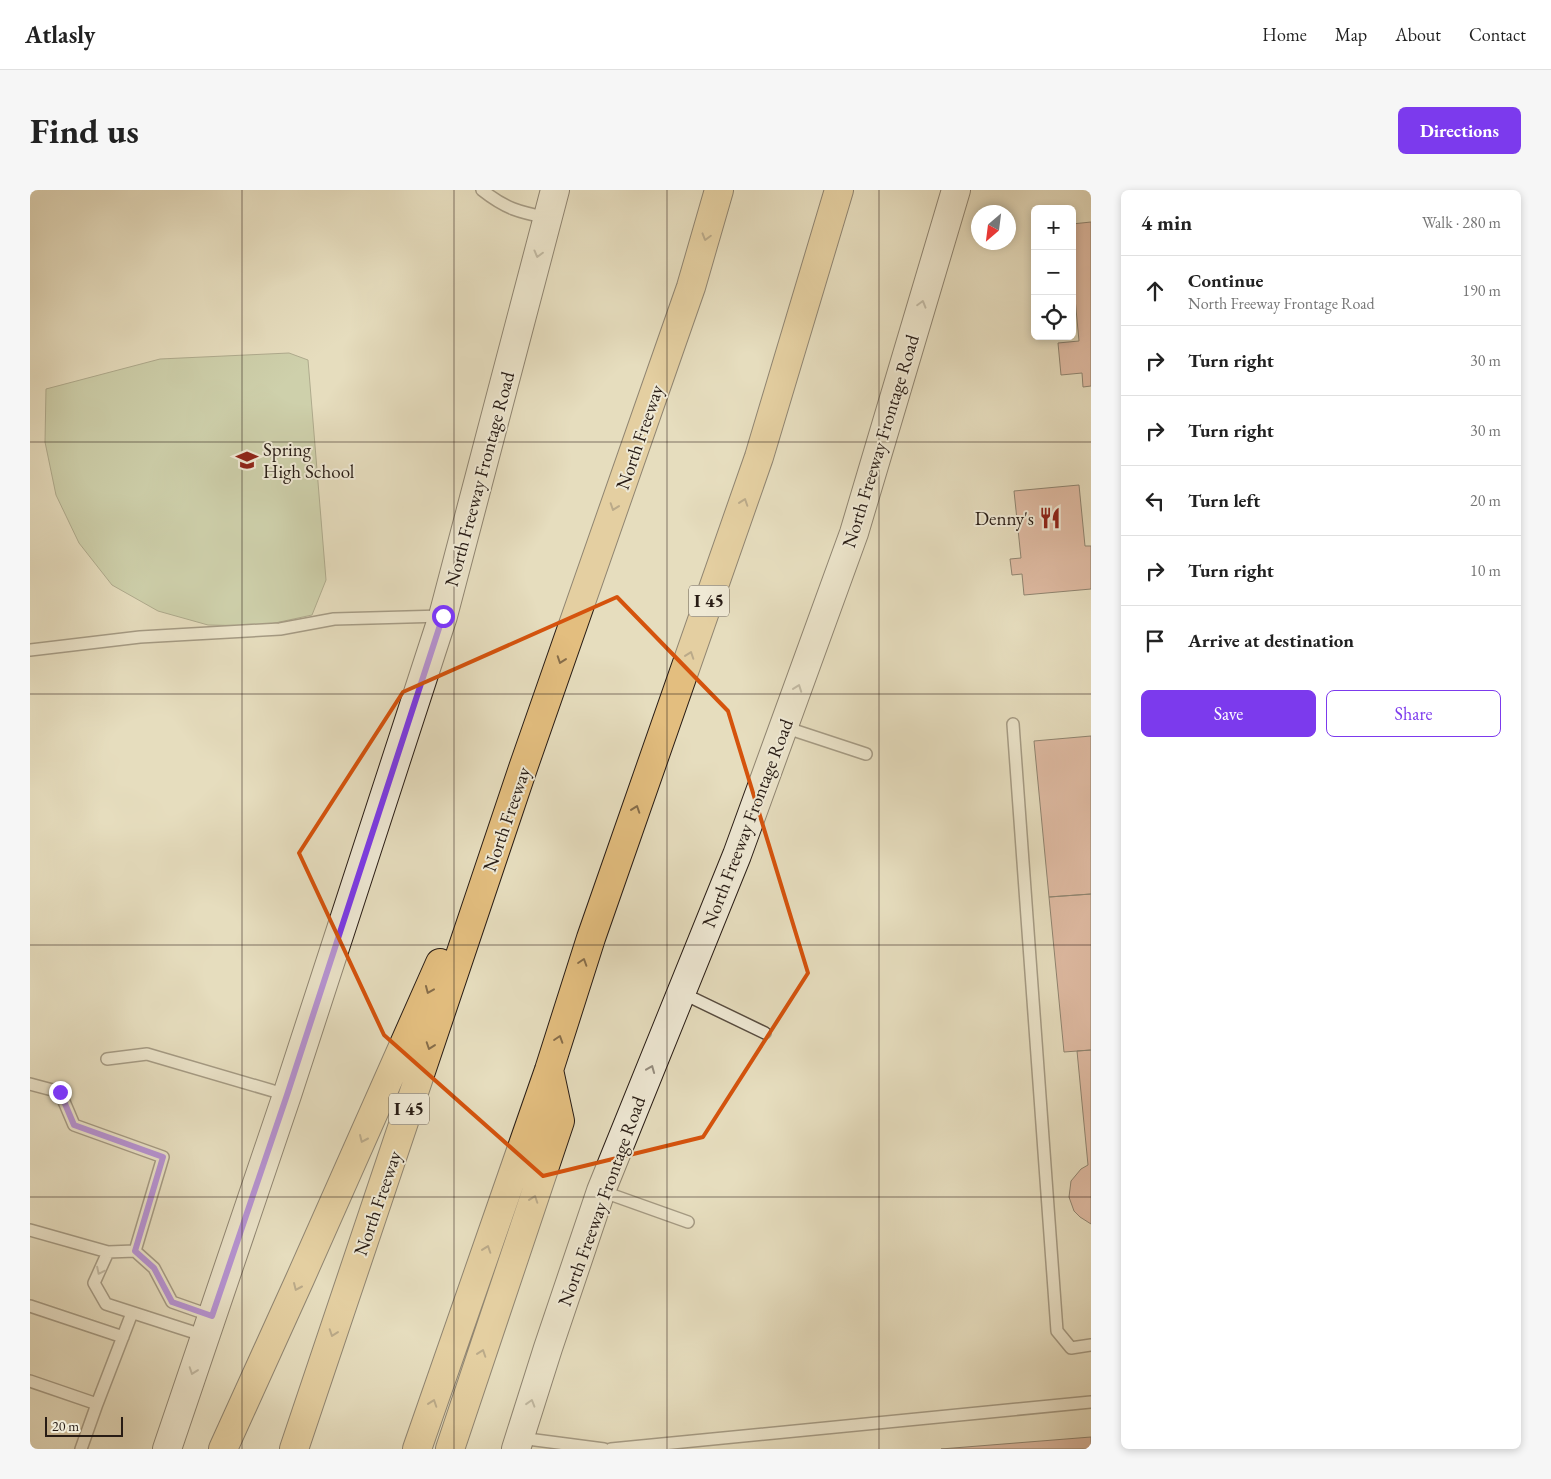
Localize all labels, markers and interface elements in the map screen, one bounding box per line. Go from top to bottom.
text: Atlasly [25,19,95,50]
text: Home [1262,23,1307,46]
text: Map [1335,23,1367,46]
text: About [1395,23,1441,46]
text: Contact [1469,23,1526,46]
button: Directions [1398,107,1521,154]
text: Find us [30,108,139,153]
north arrow [971,205,1016,250]
map controls [1031,205,1076,340]
button: + [1031,205,1076,250]
text: 4 min [1141,209,1192,236]
text: Walk · 280 m [1422,212,1501,233]
one-way arrow [701,232,711,240]
one-way arrow [534,250,544,258]
button: − [1031,250,1076,295]
text: Continue [1188,268,1263,293]
icon: ahead [1141,277,1169,305]
text: 190 m [1462,280,1501,301]
text: North Freeway Frontage Road [1188,293,1375,314]
button: locate [1031,295,1076,340]
one-way arrow [916,300,926,308]
street label: North Freeway Frontage Road [836,331,925,551]
icon: right [1141,347,1169,375]
text: Turn right [1188,348,1274,373]
text: 30 m [1470,350,1501,371]
street label: North Freeway Frontage Road [439,369,520,589]
street label: North Freeway [610,381,669,493]
icon: right [1141,417,1169,445]
text: Turn right [1188,418,1274,443]
text: 30 m [1470,420,1501,441]
place label: Spring High School [263,437,355,484]
school or university icon: Spring High School [234,447,260,473]
icon: left [1141,487,1169,515]
text: Turn left [1188,488,1260,513]
text: 20 m [1470,490,1501,511]
one-way arrow [738,498,748,507]
one-way arrow [610,502,620,510]
restaurant icon: Denny's [1037,505,1063,531]
place label: Denny's [975,506,1034,531]
icon: right [1141,557,1169,585]
text: Turn right [1188,558,1274,583]
text: 10 m [1470,560,1501,581]
road number: I 45 [689,586,729,616]
route start [432,605,455,628]
icon: arrive [1141,627,1169,655]
text: Arrive at destination [1188,628,1354,653]
one-way arrow [684,652,694,660]
one-way arrow [557,655,567,664]
one-way arrow [792,685,802,693]
button: Save [1141,690,1316,737]
button: Share [1326,690,1501,737]
street label: North Freeway Frontage Road [696,715,799,931]
street label: North Freeway [477,763,536,875]
one-way arrow [630,805,640,813]
one-way arrow [577,959,587,967]
one-way arrow [424,985,435,994]
one-way arrow [553,1035,563,1044]
one-way arrow [425,1042,435,1050]
one-way arrow [645,1065,655,1073]
route end [49,1081,72,1104]
street label: North Freeway Frontage Road [552,1092,651,1310]
road number: I 45 [389,1094,429,1124]
one-way arrow [358,1134,369,1143]
street label: North Freeway [348,1147,407,1259]
one-way arrow [528,1195,538,1204]
one-way arrow [481,1246,491,1254]
one-way arrow [95,1266,106,1275]
one-way arrow [292,1282,303,1291]
one-way arrow [329,1328,339,1337]
one-way arrow [476,1349,486,1358]
one-way arrow [189,1367,199,1375]
one-way arrow [427,1399,437,1408]
one-way arrow [526,1399,536,1407]
scale bar [45,1414,122,1437]
text: 20 m [52,1417,79,1435]

